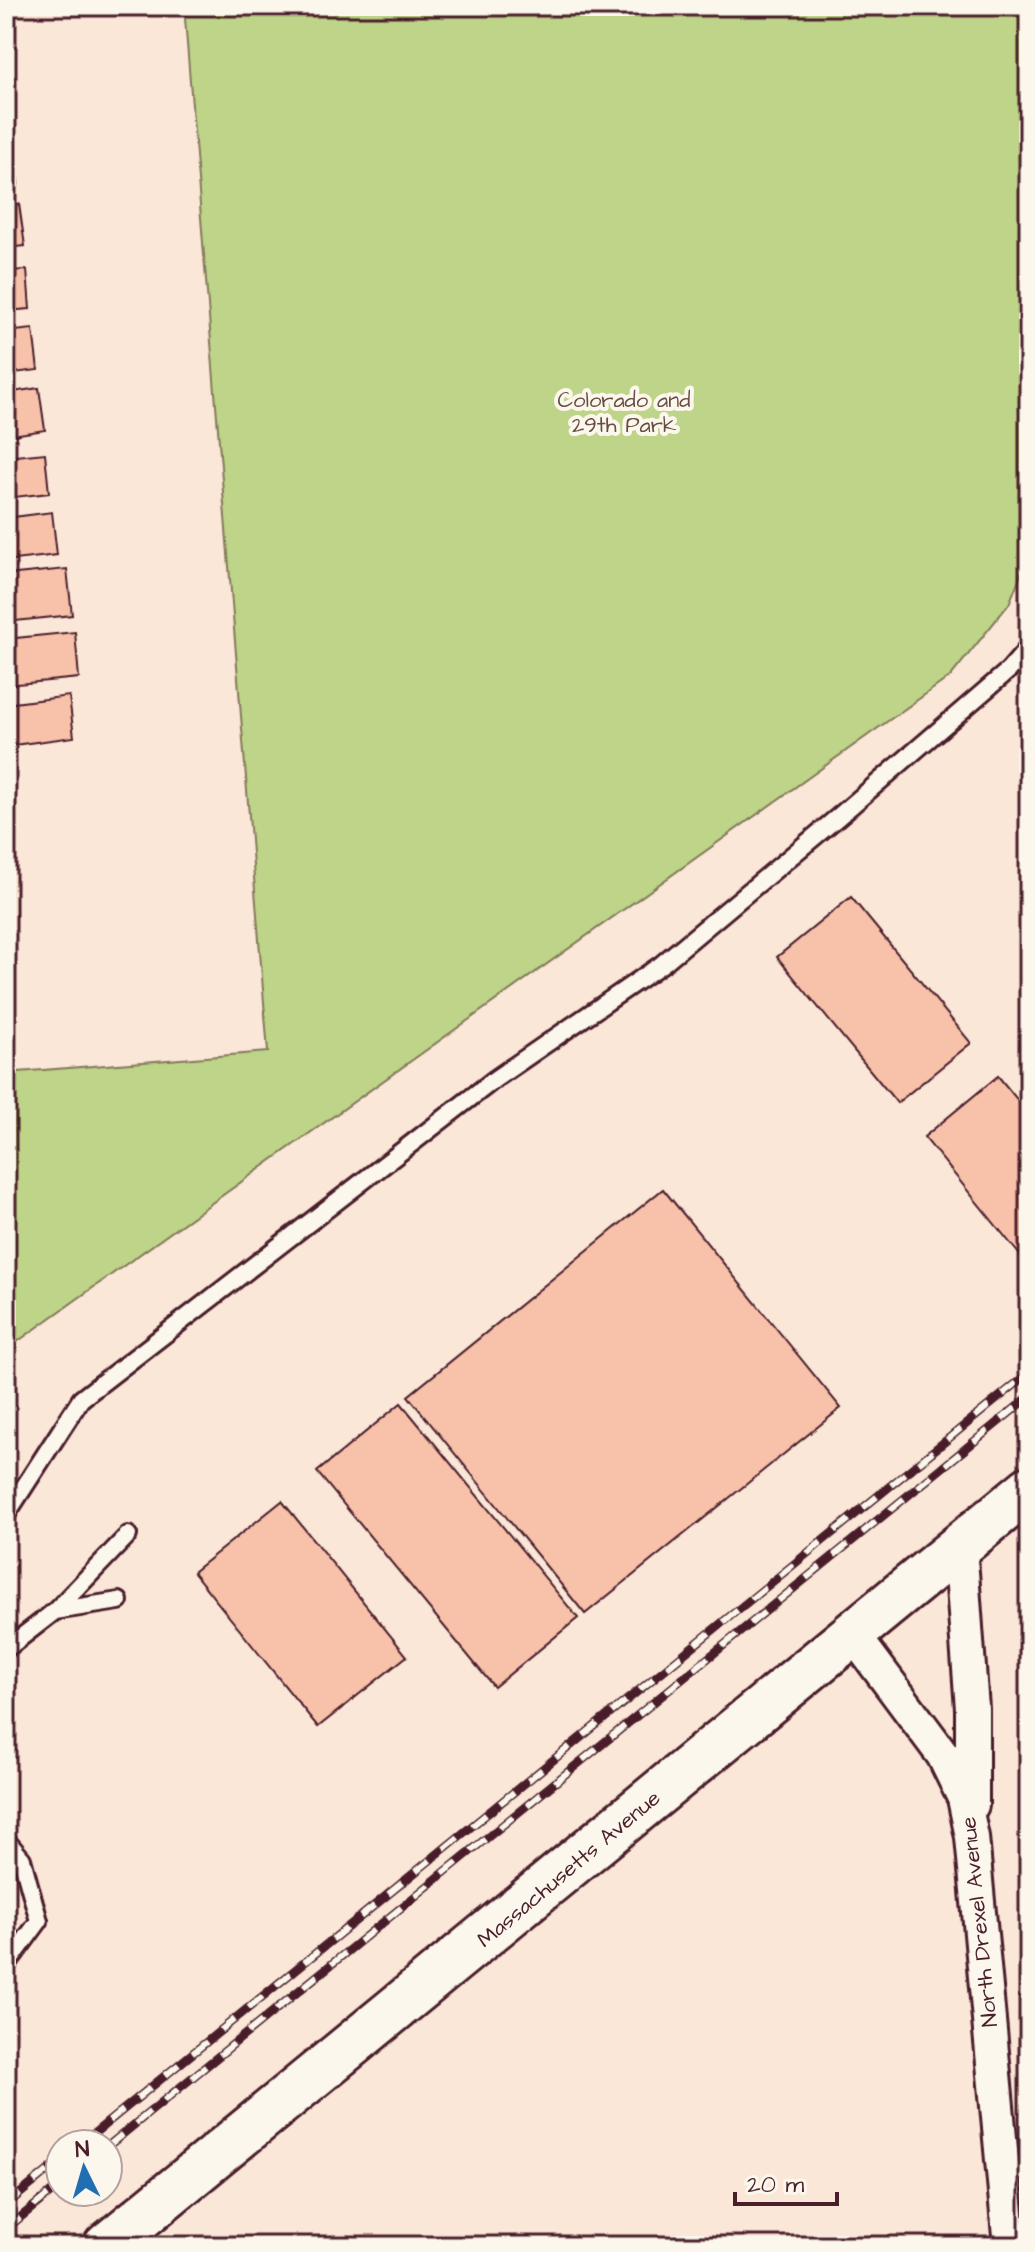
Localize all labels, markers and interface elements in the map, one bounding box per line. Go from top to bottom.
park label: Colorado and 29th Park [557,385,691,441]
street label: Massachusetts Avenue [471,1783,667,1955]
street label: North Drexel Avenue [953,1815,1006,2028]
north arrow [44,2128,124,2208]
text: N [74,2134,91,2166]
scale bar [735,2156,837,2206]
text: 20 m [747,2168,804,2202]

